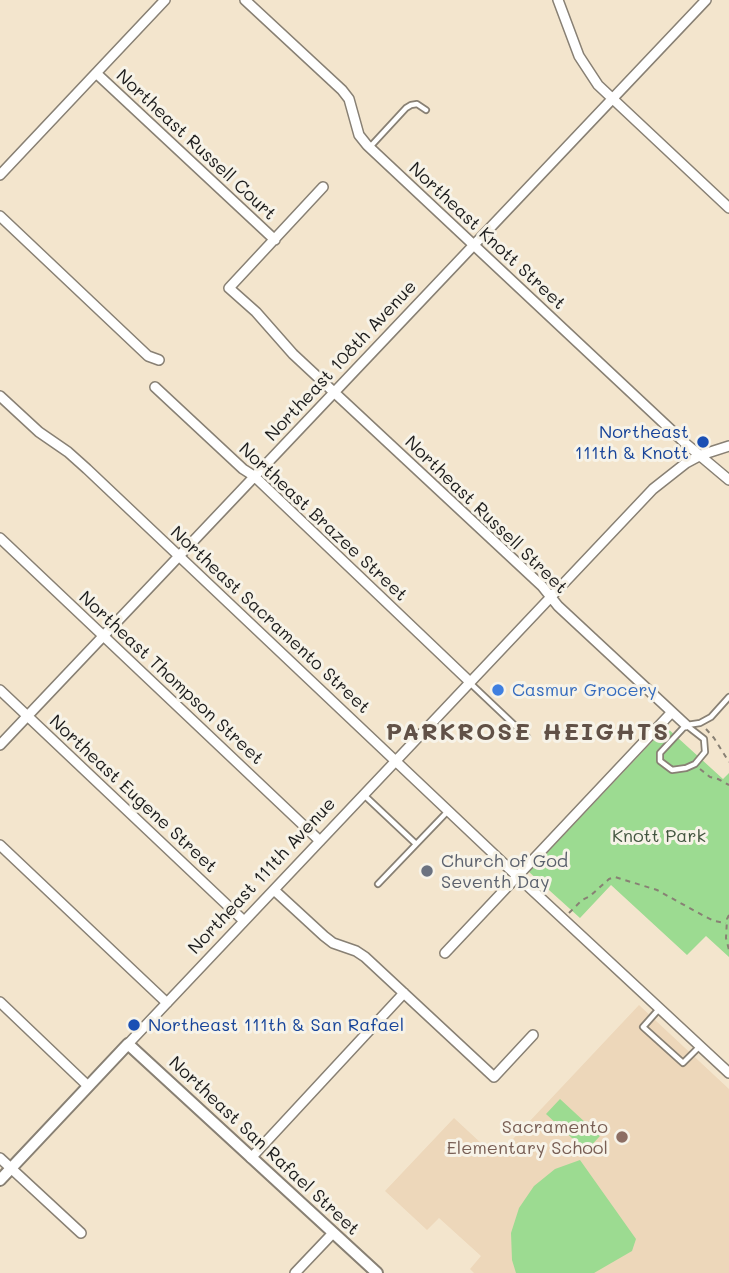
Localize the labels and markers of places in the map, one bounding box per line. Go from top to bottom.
place label: Northeast 111th & Knott [575,421,689,464]
marker: Northeast 111th & Knott [695,434,711,450]
place label: Casmur Grocery [512,679,657,701]
marker: Casmur Grocery [490,682,506,698]
place label: Church of God Seventh Day [441,850,568,892]
marker: Church of God Seventh Day [419,863,435,879]
place label: Northeast 111th & San Rafael [148,1014,404,1036]
marker: Northeast 111th & San Rafael [126,1017,142,1033]
place label: Sacramento Elementary School [447,1116,608,1158]
marker: Sacramento Elementary School [614,1129,630,1145]

